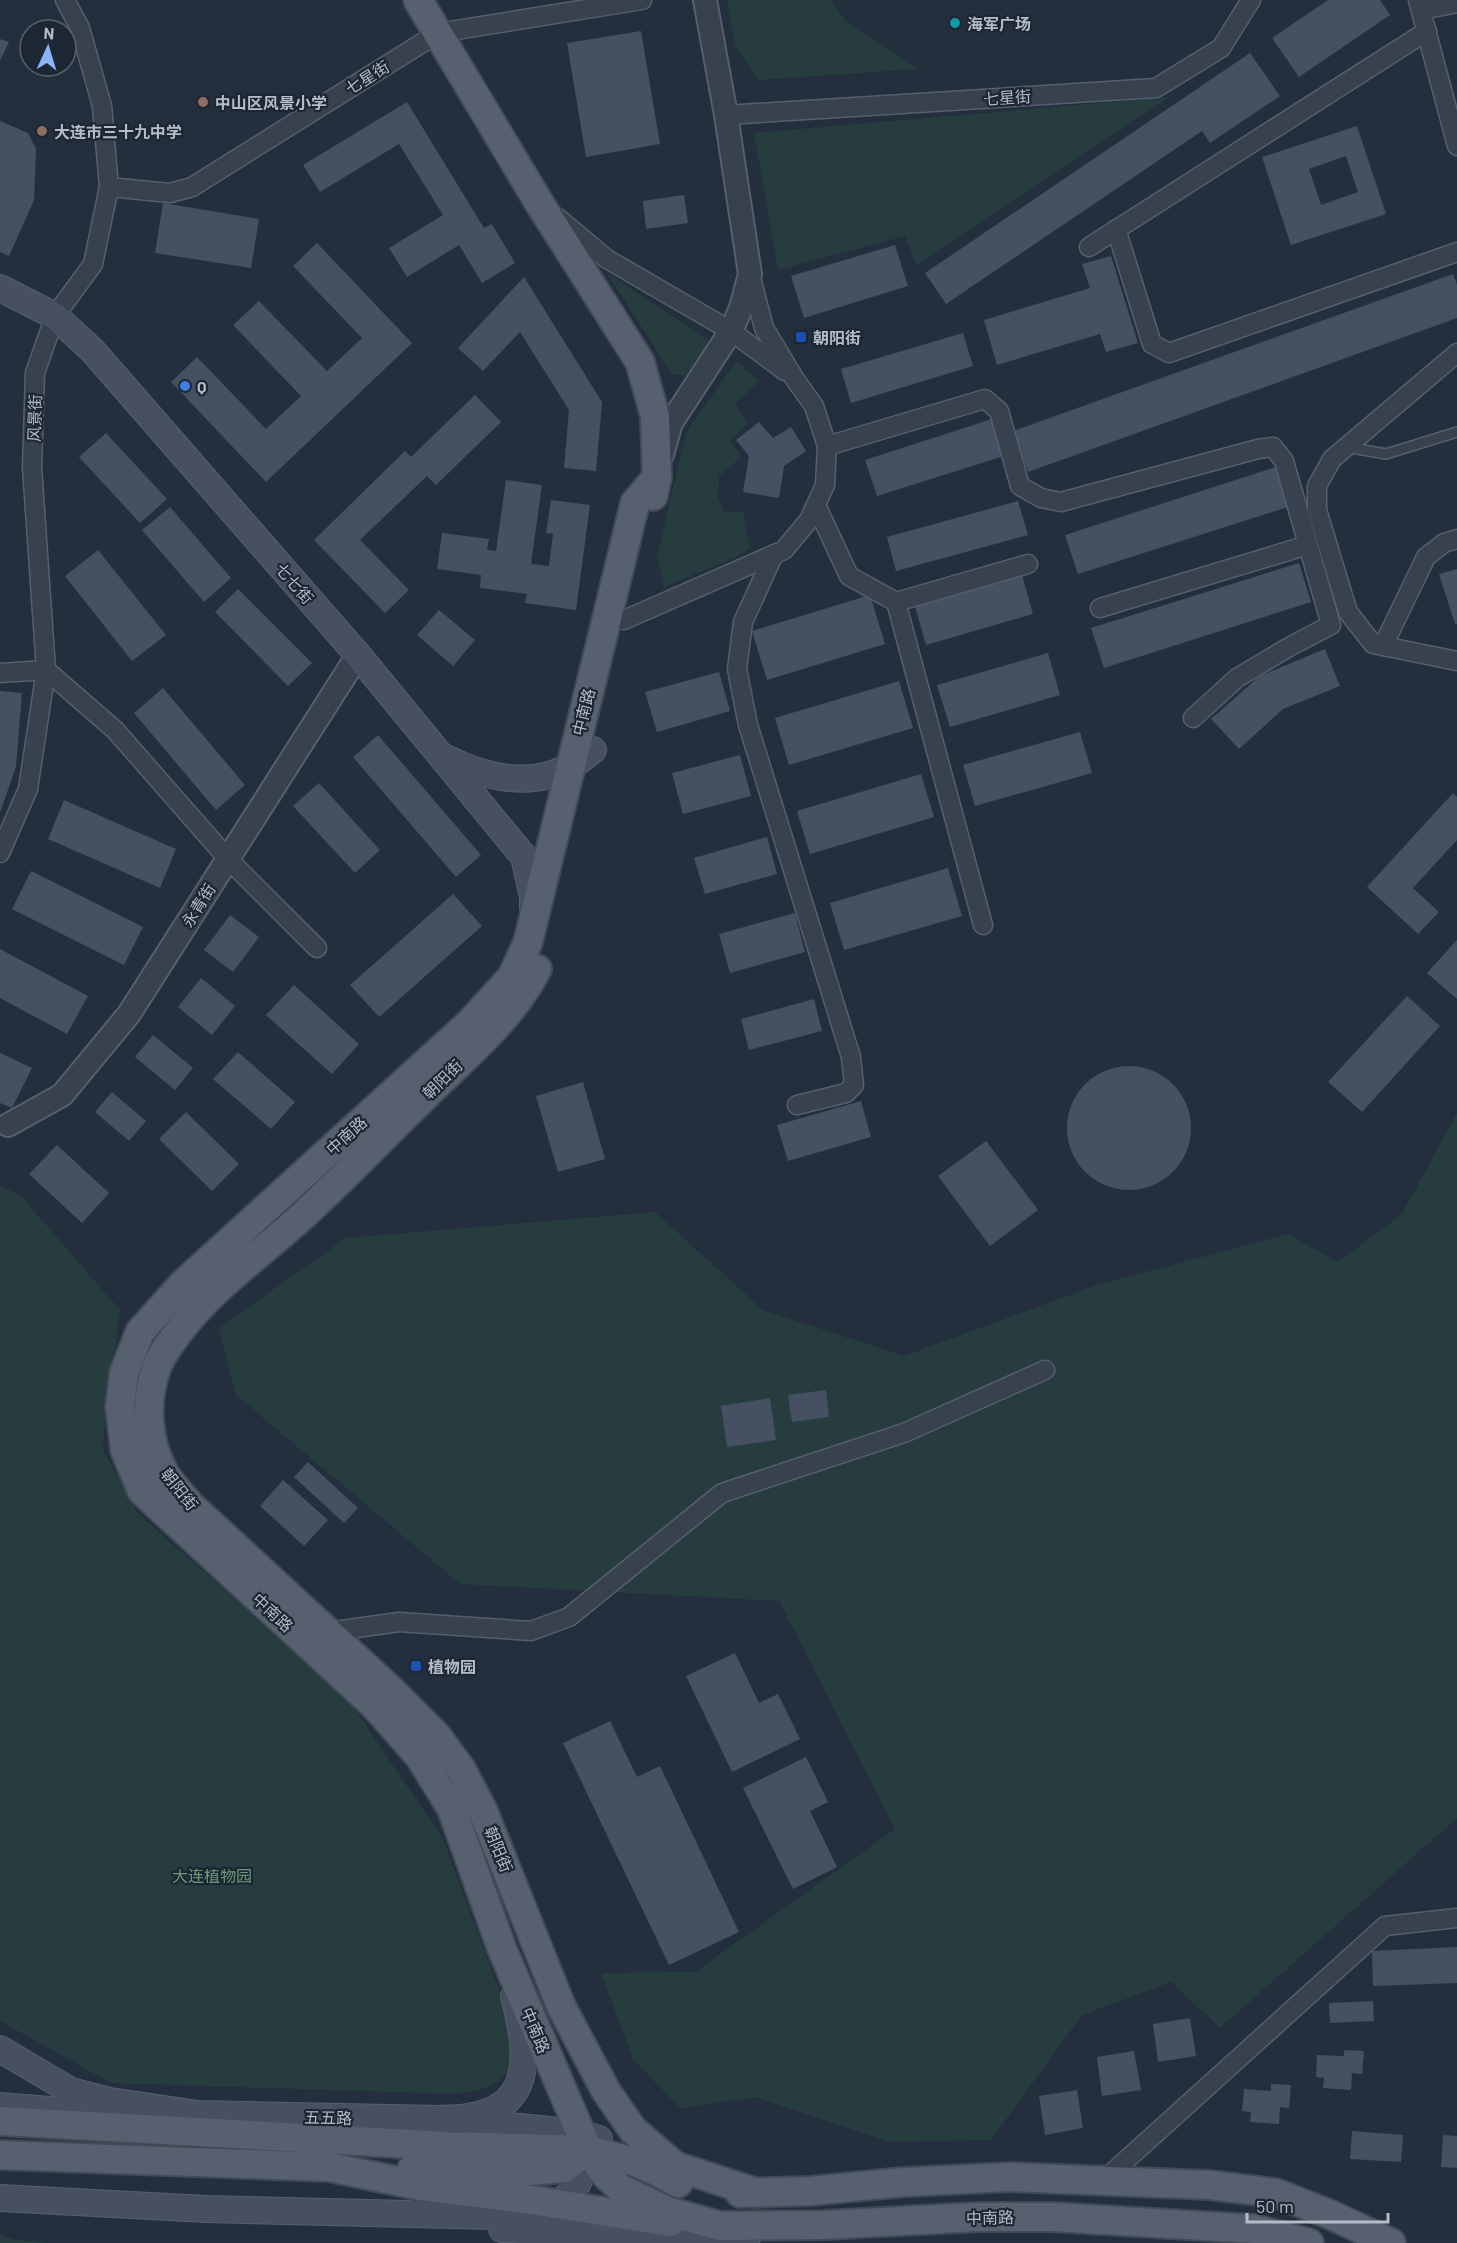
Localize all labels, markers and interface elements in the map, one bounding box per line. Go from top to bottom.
place label: 海军广场 [967,14,1031,33]
marker: 海军广场 [948,16,962,30]
north arrow [18,18,78,78]
text: N [43,23,55,42]
street label: 七星街 [342,56,392,98]
street label: 七星街 [982,86,1032,108]
place label: 中山区风景小学 [215,93,327,112]
marker: 中山区风景小学 [196,95,210,109]
place label: 大连市三十九中学 [54,122,182,141]
marker: 大连市三十九中学 [35,124,49,138]
place label: 朝阳街 [813,328,861,347]
marker: 朝阳街 [794,330,808,344]
place label: Q [197,377,207,396]
marker: Q [178,379,192,393]
street label: 风景街 [24,394,44,442]
street label: 七七街 [272,559,318,607]
street label: 中南路 [568,686,598,738]
street label: 永青街 [177,880,219,930]
street label: 朝阳街 [418,1055,466,1103]
street label: 中南路 [322,1112,370,1158]
street label: 朝阳街 [158,1464,202,1514]
street label: 中南路 [249,1589,297,1635]
place label: 植物园 [428,1657,476,1676]
marker: 植物园 [409,1659,423,1673]
street label: 朝阳街 [481,1823,517,1875]
park label: 大连植物园 [172,1866,252,1885]
street label: 中南路 [518,2004,554,2056]
street label: 五五路 [304,2107,352,2127]
scale bar [1247,2186,1388,2224]
text: 50 m [1256,2195,1294,2217]
street label: 中南路 [966,2207,1014,2227]

